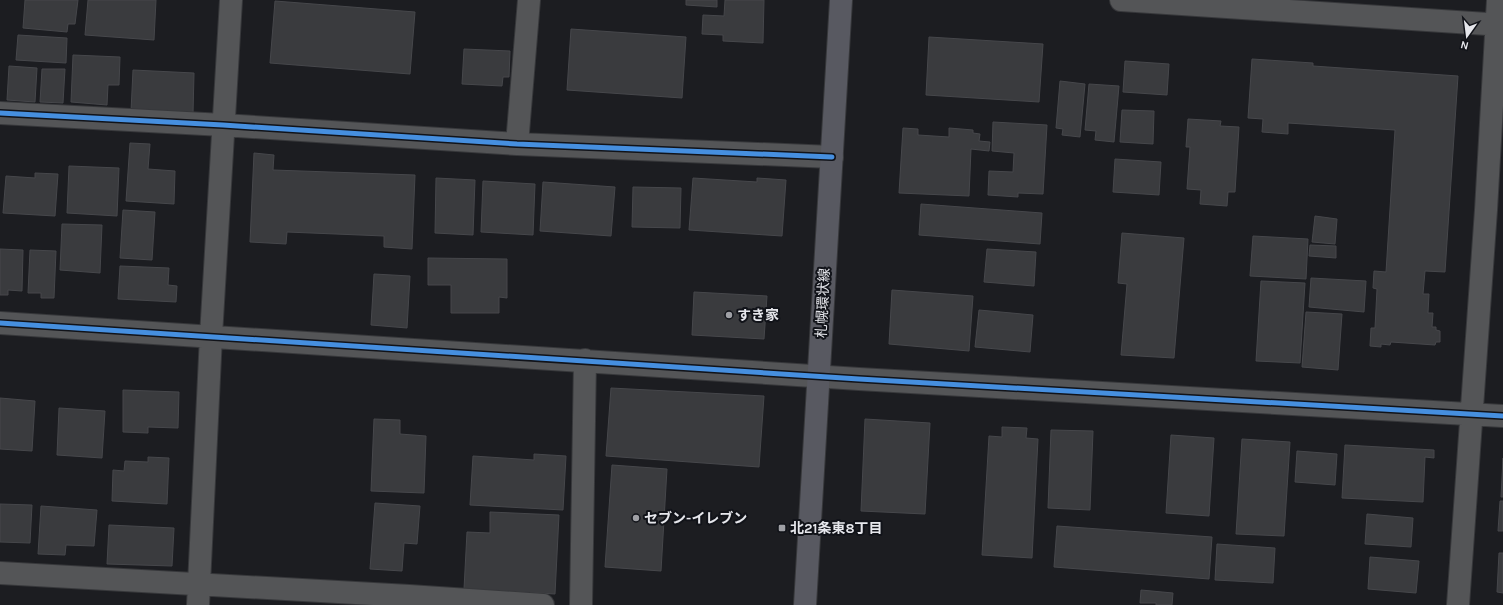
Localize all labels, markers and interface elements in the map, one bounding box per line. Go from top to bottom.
north arrow [1447,16,1487,56]
text: N [1459,38,1470,52]
street label: 札幌環状線 [813,268,833,338]
place label: すき家 [737,307,779,324]
marker: すき家 [724,310,734,320]
place label: セブン-イレブン [644,510,747,527]
marker: セブン-イレブン [631,513,641,523]
place label: 北21条東8丁目 [790,520,883,537]
marker: 北21条東8丁目 [777,523,787,533]

